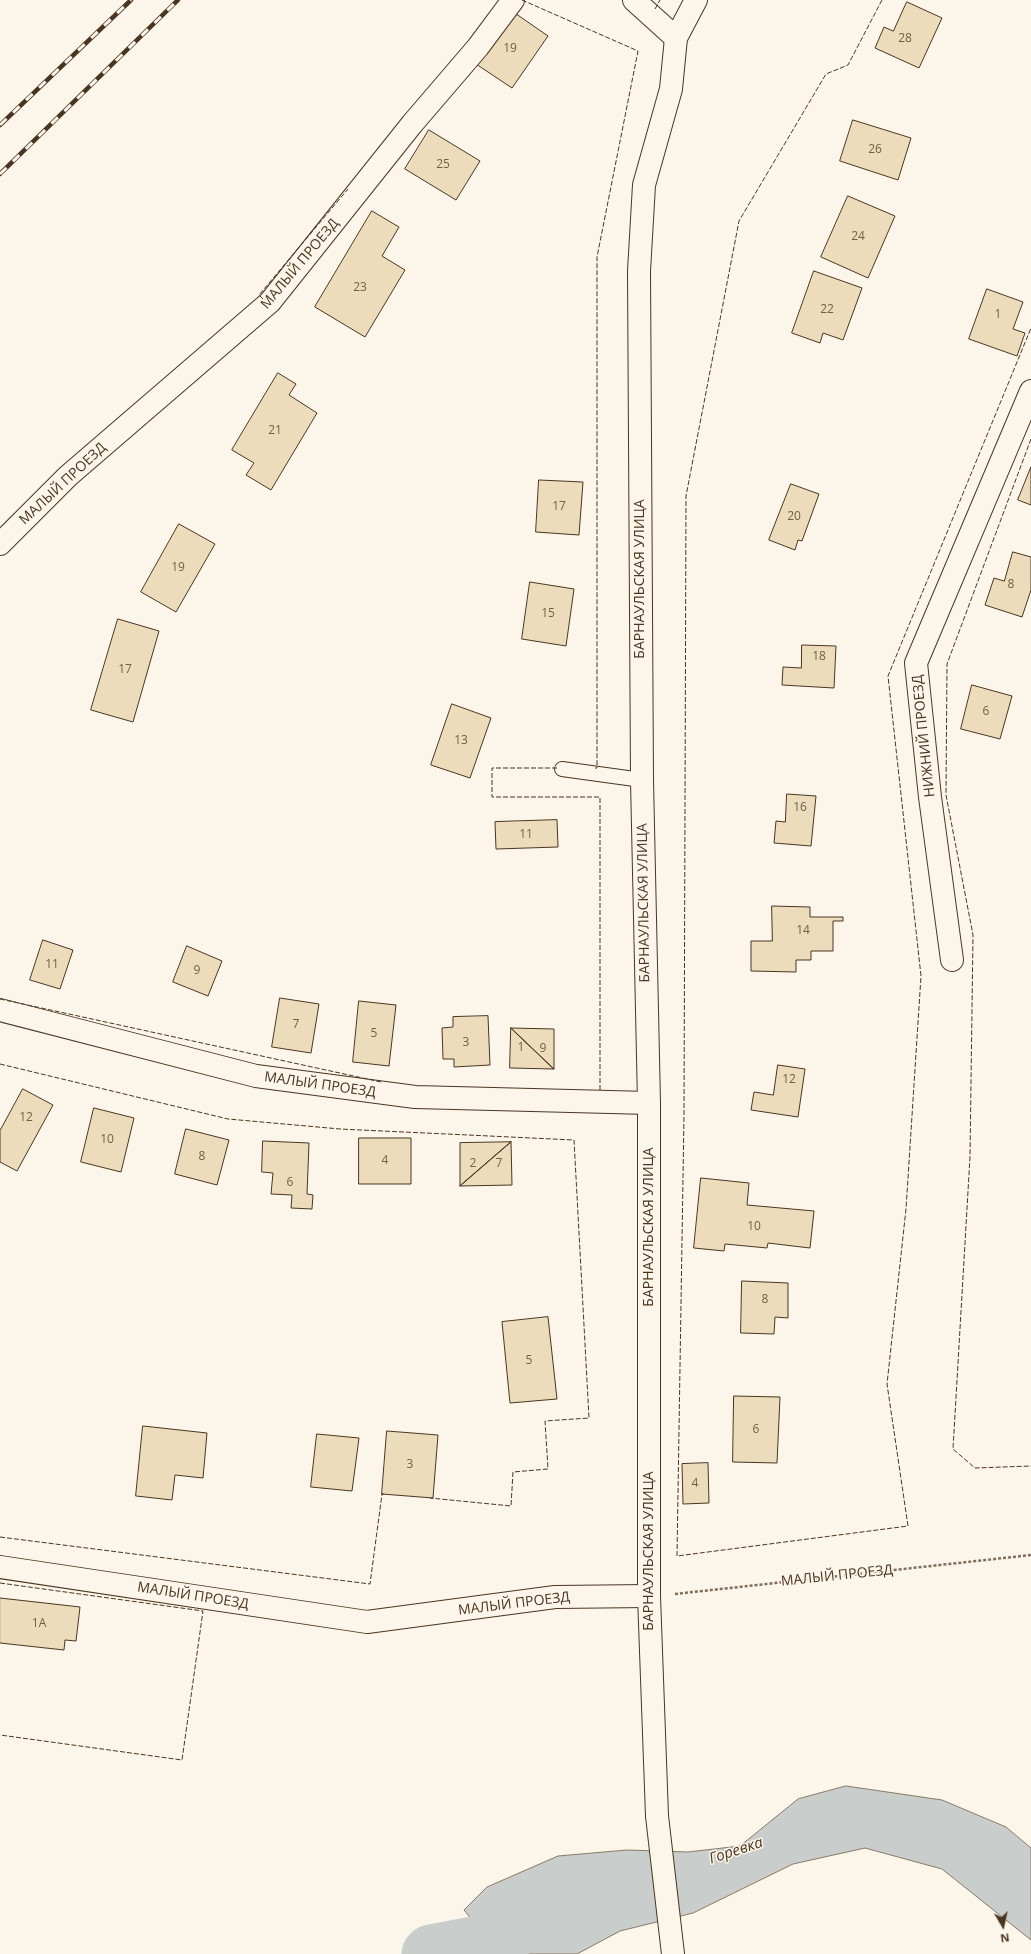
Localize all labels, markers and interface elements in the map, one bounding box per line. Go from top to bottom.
house number: 28 [898,32,912,46]
house number: 19 [503,42,517,56]
house number: 26 [868,143,882,157]
house number: 25 [436,158,450,172]
street label: МАЛЫЙ ПРОЕЗД [257,216,343,312]
house number: 24 [851,230,865,244]
house number: 23 [353,281,367,295]
house number: 22 [820,303,834,317]
house number: 1 [995,308,1001,322]
house number: 21 [268,424,282,438]
street label: МАЛЫЙ ПРОЕЗД [16,440,110,528]
street label: БАРНАУЛЬСКАЯ УЛИЦА [632,499,648,659]
house number: 17 [552,500,566,514]
house number: 20 [787,510,801,524]
house number: 19 [171,561,185,575]
house number: 8 [1008,578,1014,592]
house number: 15 [541,607,555,621]
house number: 18 [812,650,826,664]
house number: 17 [118,663,132,677]
street label: НИЖНИЙ ПРОЕЗД [909,674,939,798]
house number: 6 [983,705,989,719]
house number: 13 [454,734,468,748]
house number: 16 [793,801,807,815]
street label: БАРНАУЛЬСКАЯ УЛИЦА [634,823,654,983]
house number: 11 [519,828,533,842]
house number: 14 [796,924,810,938]
house number: 11 [45,958,59,972]
house number: 9 [194,964,200,978]
house number: 7 [293,1018,299,1032]
house number: 5 [371,1027,377,1041]
house number: 3 [463,1036,469,1050]
house number: 1 [518,1041,524,1055]
house number: 9 [540,1042,546,1056]
street label: МАЛЫЙ ПРОЕЗД [263,1069,377,1101]
house number: 12 [782,1073,796,1087]
house number: 12 [19,1111,33,1125]
house number: 10 [100,1133,114,1147]
street label: БАРНАУЛЬСКАЯ УЛИЦА [641,1147,657,1307]
house number: 8 [199,1150,205,1164]
house number: 4 [382,1154,388,1168]
house number: 2 [470,1157,476,1171]
house number: 7 [496,1157,502,1171]
house number: 6 [287,1176,293,1190]
house number: 10 [747,1220,761,1234]
house number: 8 [762,1293,768,1307]
house number: 5 [526,1354,532,1368]
house number: 6 [753,1423,759,1437]
house number: 3 [407,1458,413,1472]
street label: БАРНАУЛЬСКАЯ УЛИЦА [641,1471,657,1631]
house number: 4 [692,1477,698,1491]
street label: МАЛЫЙ ПРОЕЗД [780,1562,894,1590]
street label: МАЛЫЙ ПРОЕЗД [136,1579,250,1613]
street label: МАЛЫЙ ПРОЕЗД [457,1589,571,1619]
house number: 1А [32,1617,46,1631]
water label: Горевка [707,1834,765,1868]
north arrow [983,1906,1023,1946]
text: N [999,1930,1011,1946]

